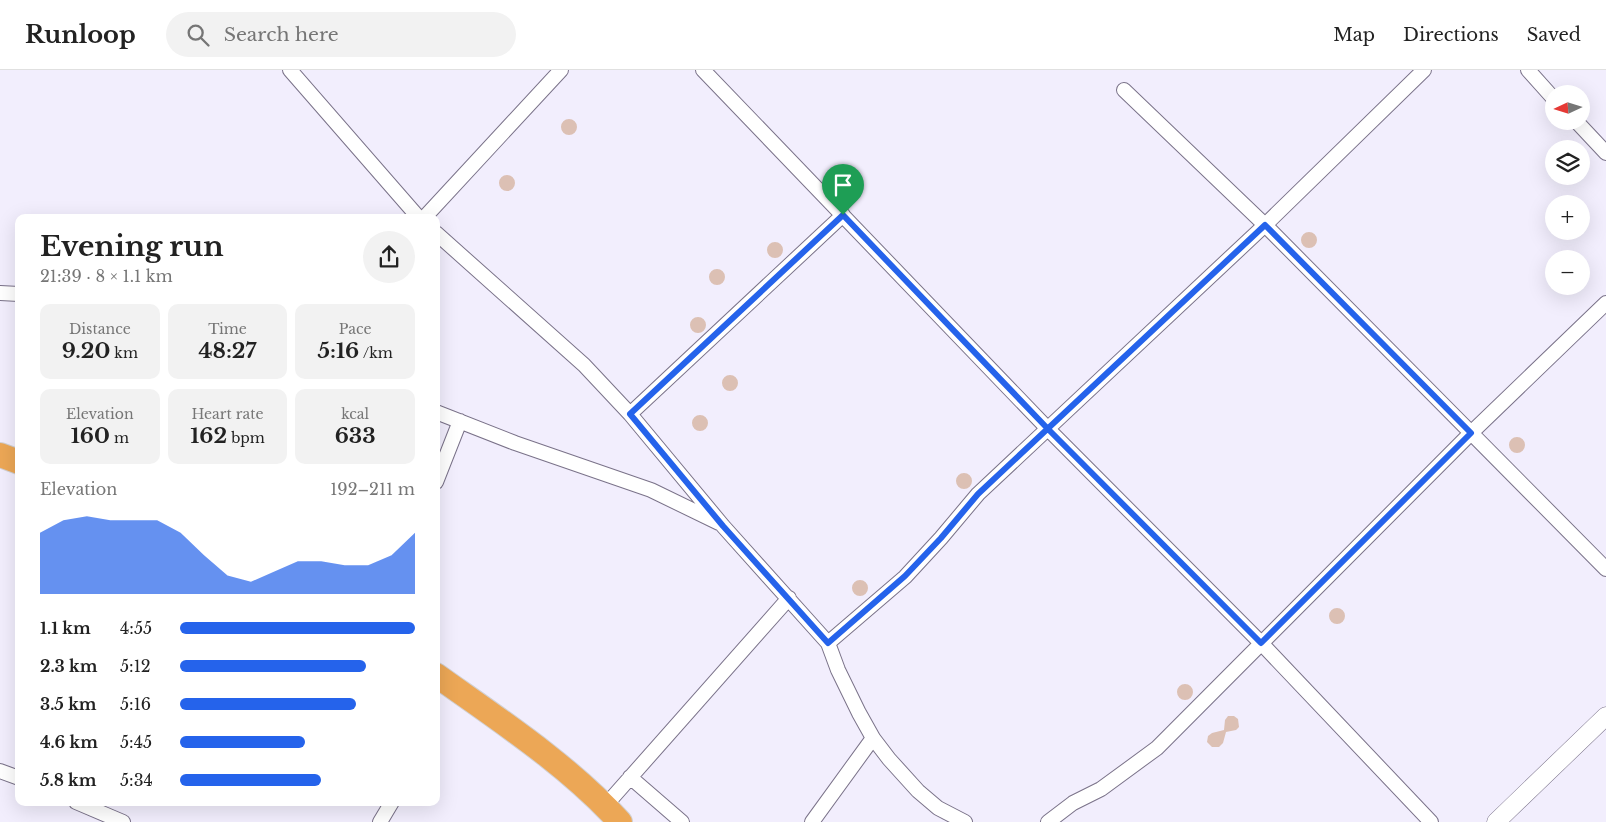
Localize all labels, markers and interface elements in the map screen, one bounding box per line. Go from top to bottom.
search box [166,12,516,57]
text: Runloop [25,20,136,49]
icon: search [184,21,212,49]
text: Search here [224,23,339,46]
text: Map [1333,24,1375,46]
text: Directions [1403,24,1499,46]
text: Saved [1527,24,1581,46]
north arrow [1545,85,1590,130]
map controls [1545,85,1590,295]
button: layers [1545,140,1590,185]
pin [822,164,864,215]
icon: arrive [829,171,857,199]
button: + [1545,195,1590,240]
text: Evening run [40,229,224,264]
button: share [363,231,415,283]
button: − [1545,250,1590,295]
text: 21:39 · 8 × 1.1 km [40,266,173,286]
text: Distance [69,320,131,338]
text: Time [208,320,247,338]
text: Pace [339,320,372,338]
text: 9.20 [62,338,110,364]
text: 48:27 [199,338,256,364]
text: 5:16 [317,338,359,364]
text: km [110,344,138,362]
text: /km [359,344,393,362]
text: Elevation [66,405,134,423]
text: Heart rate [191,405,264,423]
text: kcal [341,405,369,423]
text: 160 [71,423,110,449]
text: 162 [190,423,227,449]
text: 633 [335,423,376,449]
text: m [110,429,129,447]
text: bpm [227,429,265,447]
text: Elevation [40,479,117,499]
text: 192–211 m [330,479,415,499]
text: 1.1 km [40,618,91,638]
text: 4:55 [120,618,152,638]
text: 2.3 km [40,656,97,676]
text: 5:12 [120,656,151,676]
text: 3.5 km [40,694,96,714]
text: 5:16 [120,694,151,714]
text: 4.6 km [40,732,98,752]
text: 5:45 [120,732,152,752]
text: 5.8 km [40,770,96,790]
text: 5:34 [120,770,153,790]

